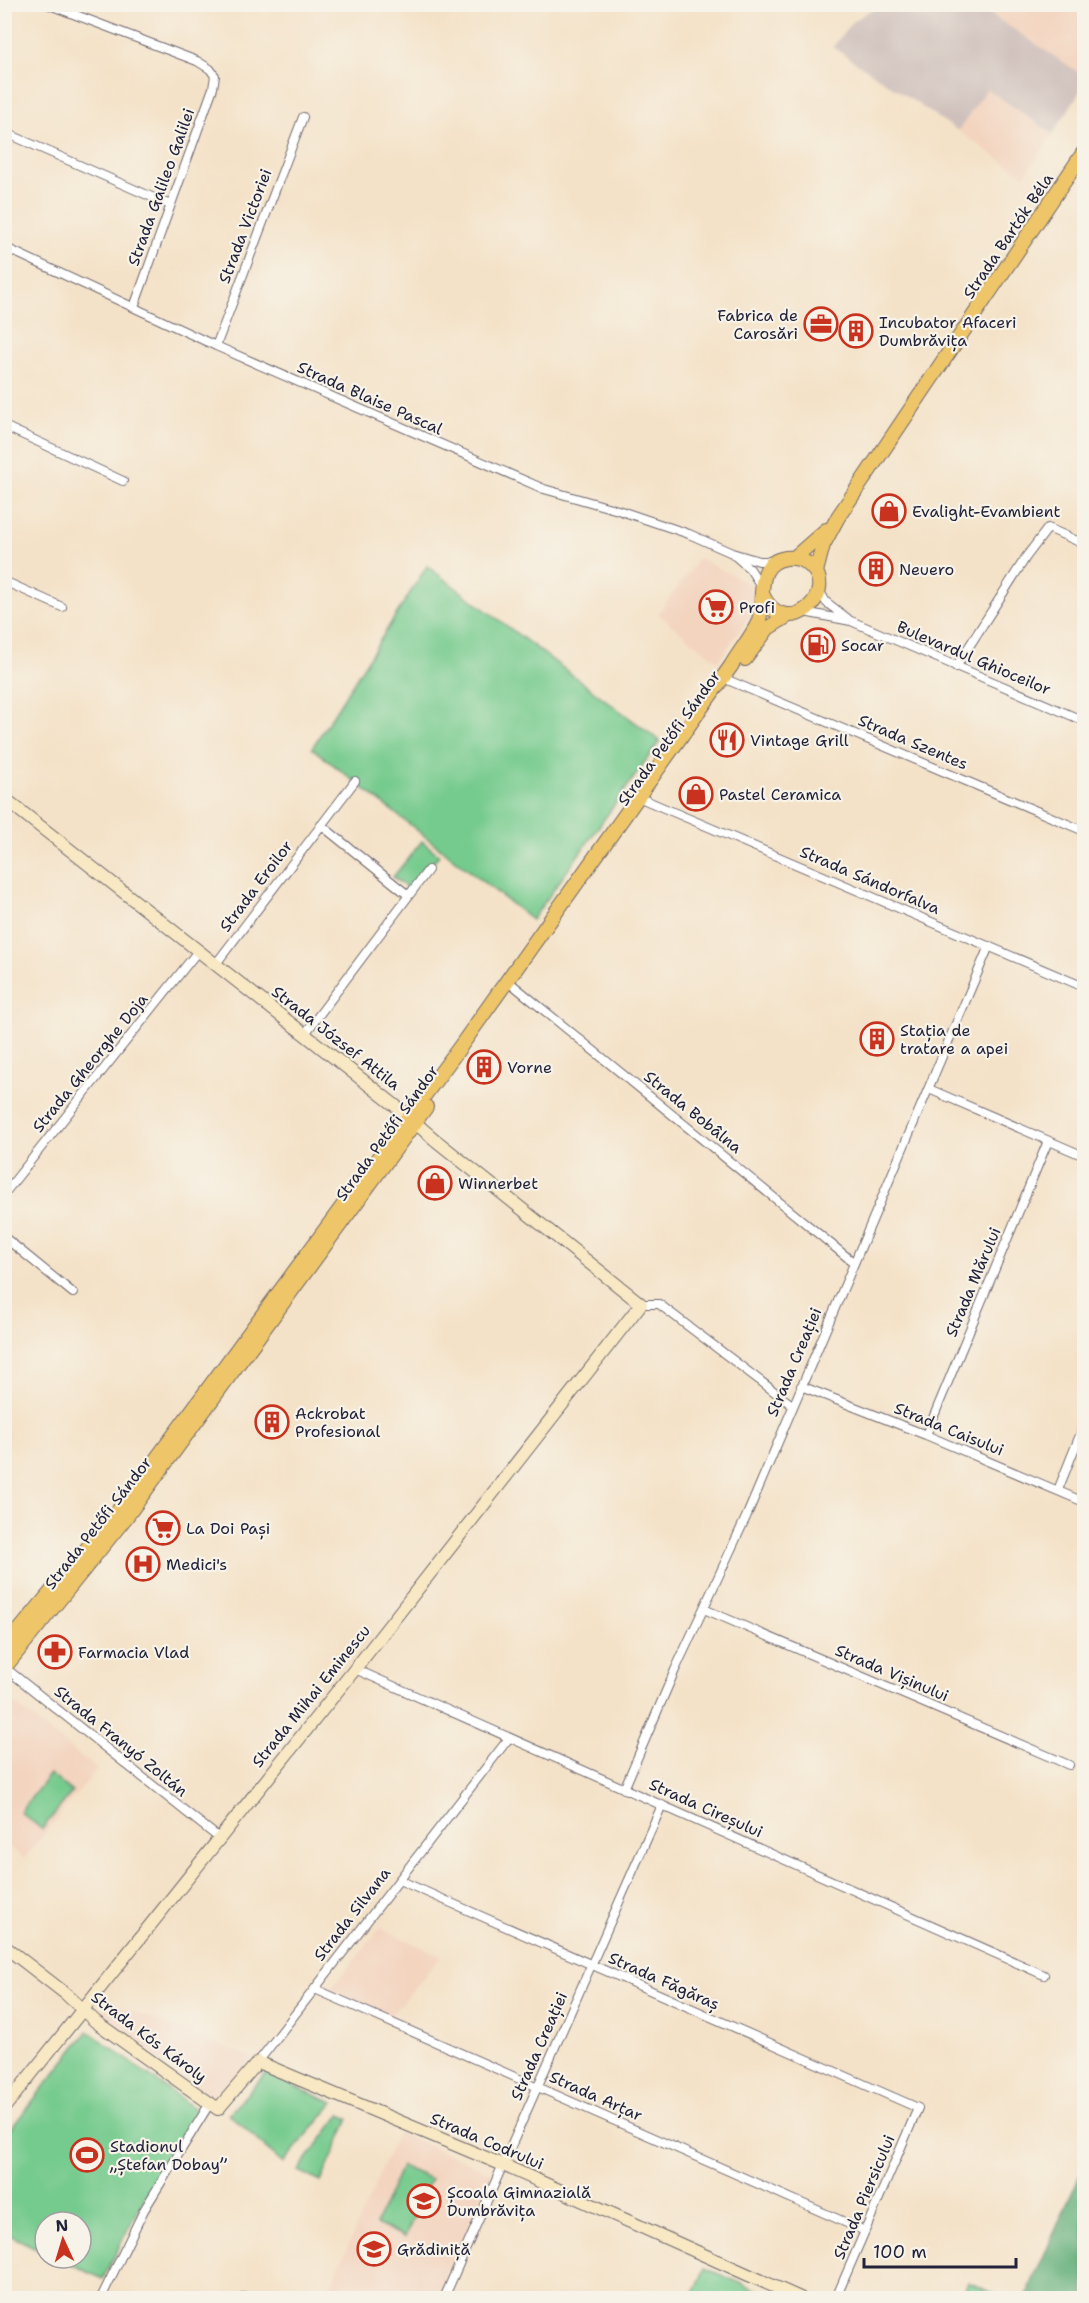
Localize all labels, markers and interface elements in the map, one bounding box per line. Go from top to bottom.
street label: Strada Galileo Galilei [123,105,199,269]
street label: Strada Victoriei [214,166,276,286]
street label: Strada Bartók Béla [958,169,1058,303]
place label: Fabrica de Carosări [717,305,798,344]
office icon: Fabrica de Carosări [803,306,839,342]
place label: Incubator Afaceri Dumbrăvița [879,312,1016,352]
building icon: Incubator Afaceri Dumbrăvița [838,313,874,349]
street label: Strada Blaise Pascal [294,356,446,440]
shop icon: Evalight-Evambient [871,493,907,529]
place label: Evalight-Evambient [912,501,1061,522]
building icon: Neuero [858,551,894,587]
place label: Neuero [899,559,954,580]
supermarket icon: Profi [698,589,734,625]
place label: Profi [739,597,775,618]
street label: Bulevardul Ghioceilor [894,616,1054,700]
fuel station icon: Socar [800,627,836,663]
place label: Socar [841,635,884,656]
street label: Strada Petőfi Sándor [613,666,725,810]
street label: Strada Szentes [855,709,971,775]
restaurant icon: Vintage Grill [709,722,745,758]
place label: Vintage Grill [750,730,849,751]
shop icon: Pastel Ceramica [678,776,714,812]
place label: Pastel Ceramica [719,784,841,805]
street label: Strada Eroilor [215,836,297,936]
street label: Strada Sándorfalva [797,841,943,919]
street label: Strada József Attila [267,981,405,1095]
street label: Strada Gheorghe Doja [27,989,153,1137]
place label: Stația de tratare a apei [900,1020,1008,1059]
building icon: Stația de tratare a apei [859,1021,895,1057]
building icon: Vorne [466,1049,502,1085]
place label: Vorne [507,1057,552,1078]
street label: Strada Petőfi Sándor [331,1061,443,1205]
street label: Strada Bobâlna [640,1066,746,1158]
shop icon: Winnerbet [417,1165,453,1201]
place label: Winnerbet [458,1173,538,1194]
street label: Strada Mărului [940,1224,1006,1340]
street label: Strada Creației [762,1304,827,1420]
street label: Strada Caisului [891,1397,1007,1461]
place label: Ackrobat Profesional [295,1403,381,1442]
building icon: Ackrobat Profesional [254,1404,290,1440]
street label: Strada Petőfi Sándor [40,1452,156,1594]
supermarket icon: La Doi Pași [145,1510,181,1546]
place label: La Doi Pași [186,1518,270,1540]
hospital icon: Medici's [125,1546,161,1582]
place label: Medici's [166,1554,227,1575]
street label: Strada Mihai Eminescu [247,1620,375,1772]
pharmacy icon: Farmacia Vlad [37,1634,73,1670]
street label: Strada Vișinului [832,1640,952,1707]
place label: Farmacia Vlad [78,1642,189,1663]
street label: Strada Franyó Zoltán [50,1681,192,1801]
street label: Strada Cireșului [646,1774,766,1843]
street label: Strada Silvana [309,1863,395,1965]
street label: Strada Făgăraș [605,1947,723,2016]
street label: Strada Kós Károly [87,1987,211,2087]
street label: Strada Creației [506,1989,573,2104]
street label: Strada Arțar [546,2066,646,2127]
street label: Strada Codrului [427,2108,547,2174]
street label: Strada Piersicului [828,2131,900,2263]
place label: Stadionul „Ștefan Dobay” [109,2136,227,2176]
sports icon: Stadionul „Ștefan Dobay” [69,2137,105,2173]
place label: Școala Gimnazială Dumbrăvița [447,2182,591,2222]
school or university icon: Școala Gimnazială Dumbrăvița [406,2183,442,2219]
north arrow [33,2210,93,2270]
text: N [55,2215,69,2236]
school or university icon: Grădiniță [356,2231,392,2267]
scale bar [864,2231,1016,2269]
place label: Grădiniță [397,2239,470,2261]
text: 100 m [873,2240,927,2264]

